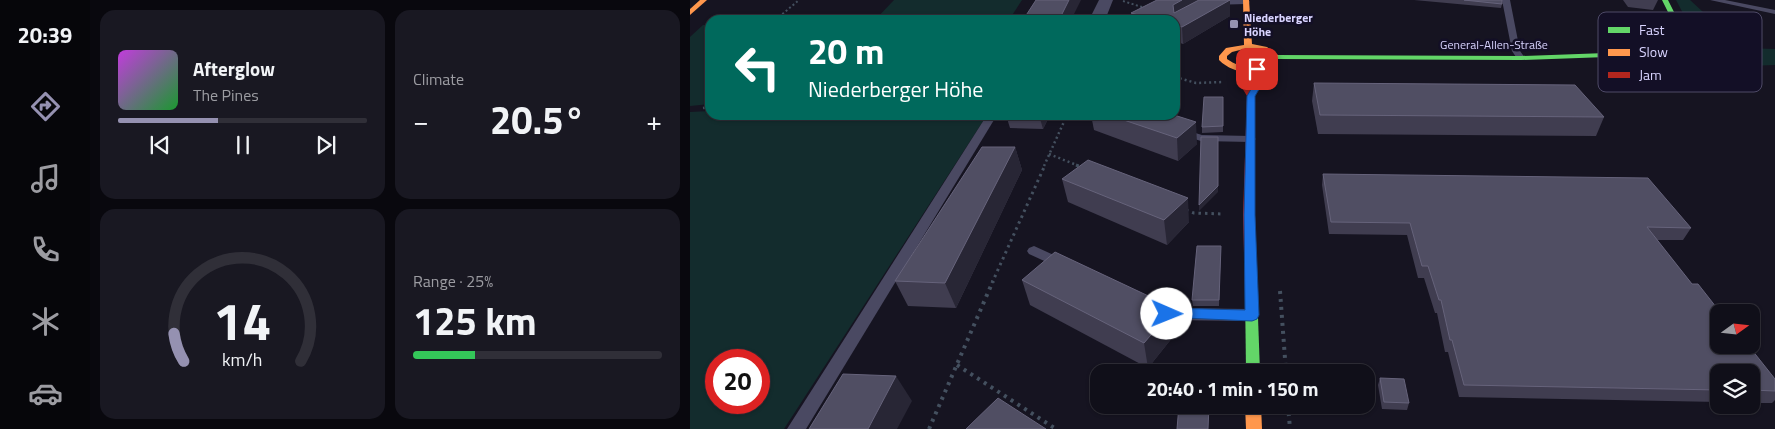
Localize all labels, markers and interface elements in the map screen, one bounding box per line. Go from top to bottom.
place label: Niederberger Höhe [1244,8,1313,41]
legend [1598,12,1762,92]
text: 20:39 [18,18,72,52]
marker: Niederberger Höhe [1228,18,1240,30]
text: Fast [1639,19,1664,40]
text: 20 m [808,24,884,78]
icon: left [725,35,790,100]
street label: General-Allen-Straße [1440,35,1548,54]
text: Slow [1639,41,1668,62]
pin [1236,48,1278,90]
text: Afterglow [193,54,275,83]
icon: arrive [1243,55,1271,83]
text: Jam [1639,64,1662,85]
text: Climate [413,67,464,91]
text: Niederberger Höhe [808,72,983,106]
text: The Pines [193,83,259,107]
icon: directions [28,89,63,124]
text: 20.5° [490,91,585,149]
text: − [413,99,429,142]
text: + [646,99,662,142]
icon: previous [146,131,174,159]
icon: pause [229,131,257,159]
icon: next [312,131,340,159]
icon: music [28,161,63,196]
icon: phone [28,232,63,267]
text: Range · 25% [413,269,493,293]
text: 14 [213,281,272,360]
position arrow [1140,287,1192,339]
text: 125 km [413,292,537,350]
icon: climate [28,304,63,339]
north arrow [1710,304,1760,354]
map controls [1710,304,1760,414]
text: km/h [222,346,263,373]
speed limit sign: 20 [705,349,770,414]
button: layers [1710,364,1760,414]
text: 20:40 · 1 min · 150 m [1146,374,1319,403]
icon: car [28,376,63,411]

